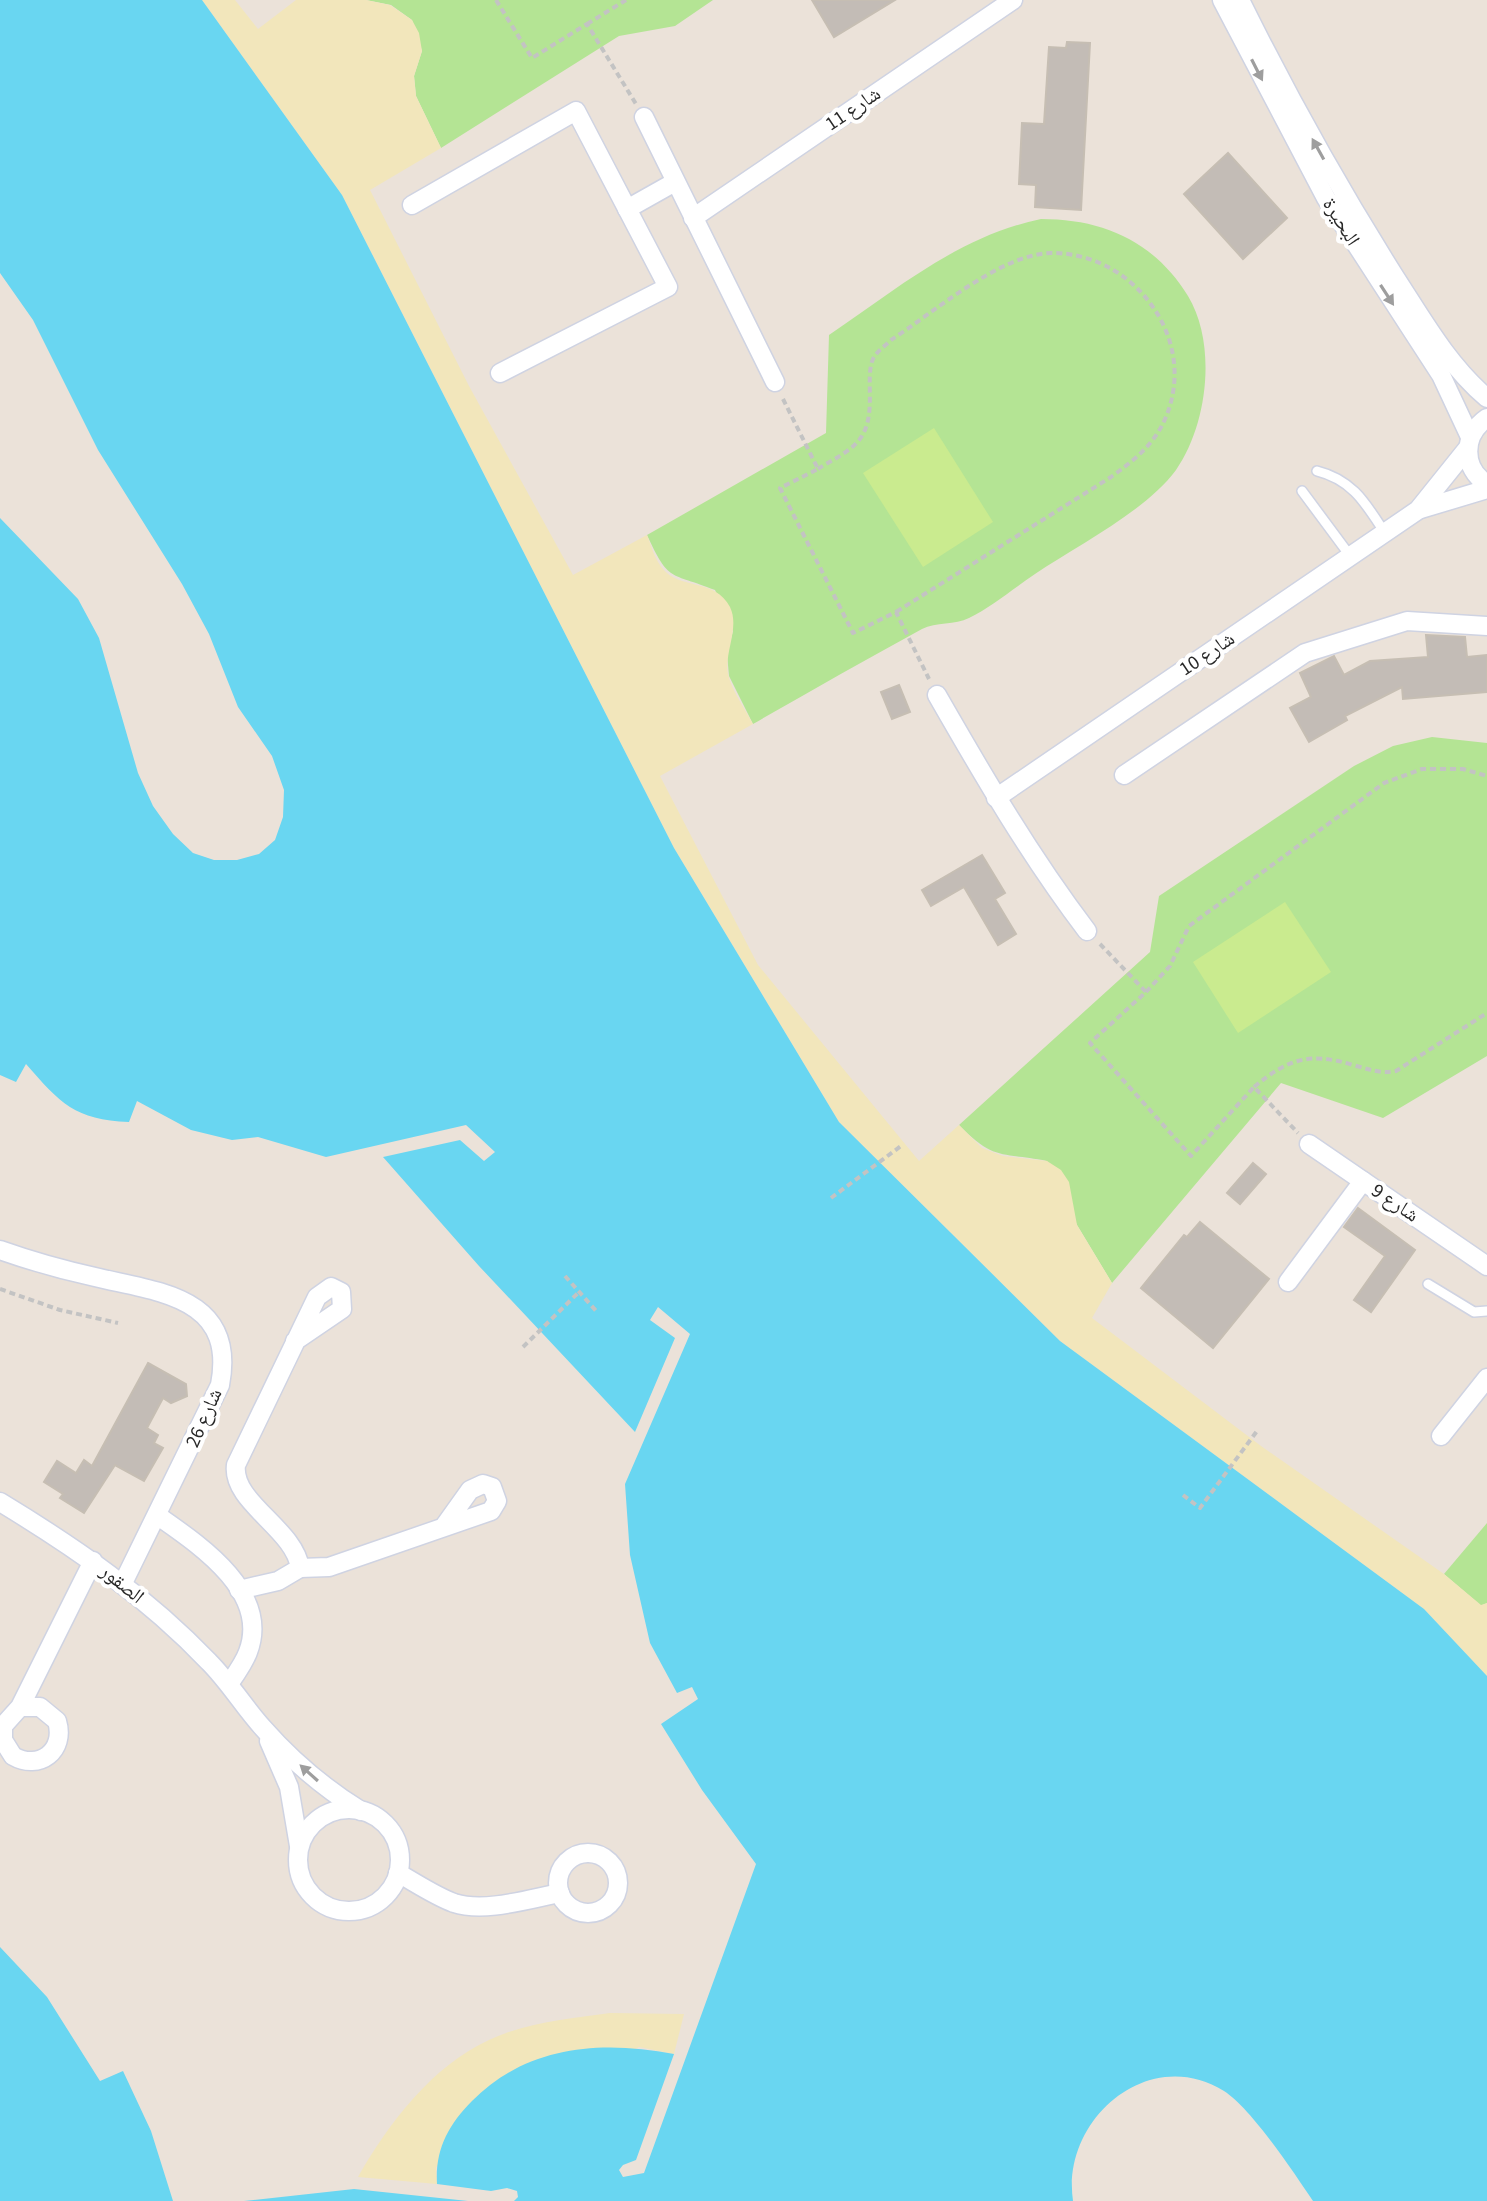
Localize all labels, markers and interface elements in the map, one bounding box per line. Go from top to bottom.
one-way arrow [1250,58,1263,81]
street label: شارع 11 [820,80,886,138]
one-way arrow [1311,138,1325,160]
street label: البحيرة [1315,193,1367,251]
one-way arrow [1379,284,1393,306]
street label: شارع 10 [1174,625,1240,683]
street label: شارع 9 [1366,1177,1424,1229]
street label: شارع 26 [179,1384,229,1452]
street label: الصقور [93,1557,150,1610]
one-way arrow [299,1765,319,1782]

